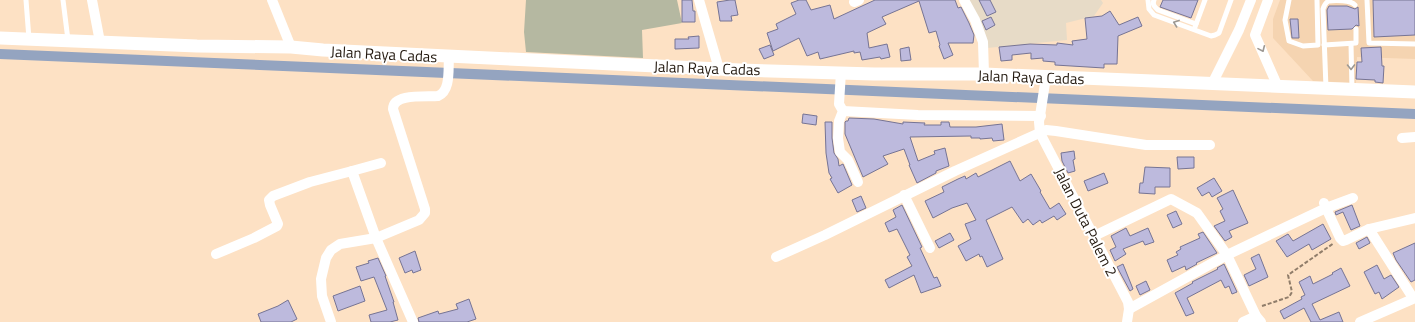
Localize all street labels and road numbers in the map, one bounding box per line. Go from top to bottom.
street label: Jalan Raya Cadas [330,40,438,68]
street label: Jalan Raya Cadas [653,55,761,81]
street label: Jalan Raya Cadas [977,64,1085,90]
street label: Jalan Duta Palem 2 [1049,164,1123,280]

